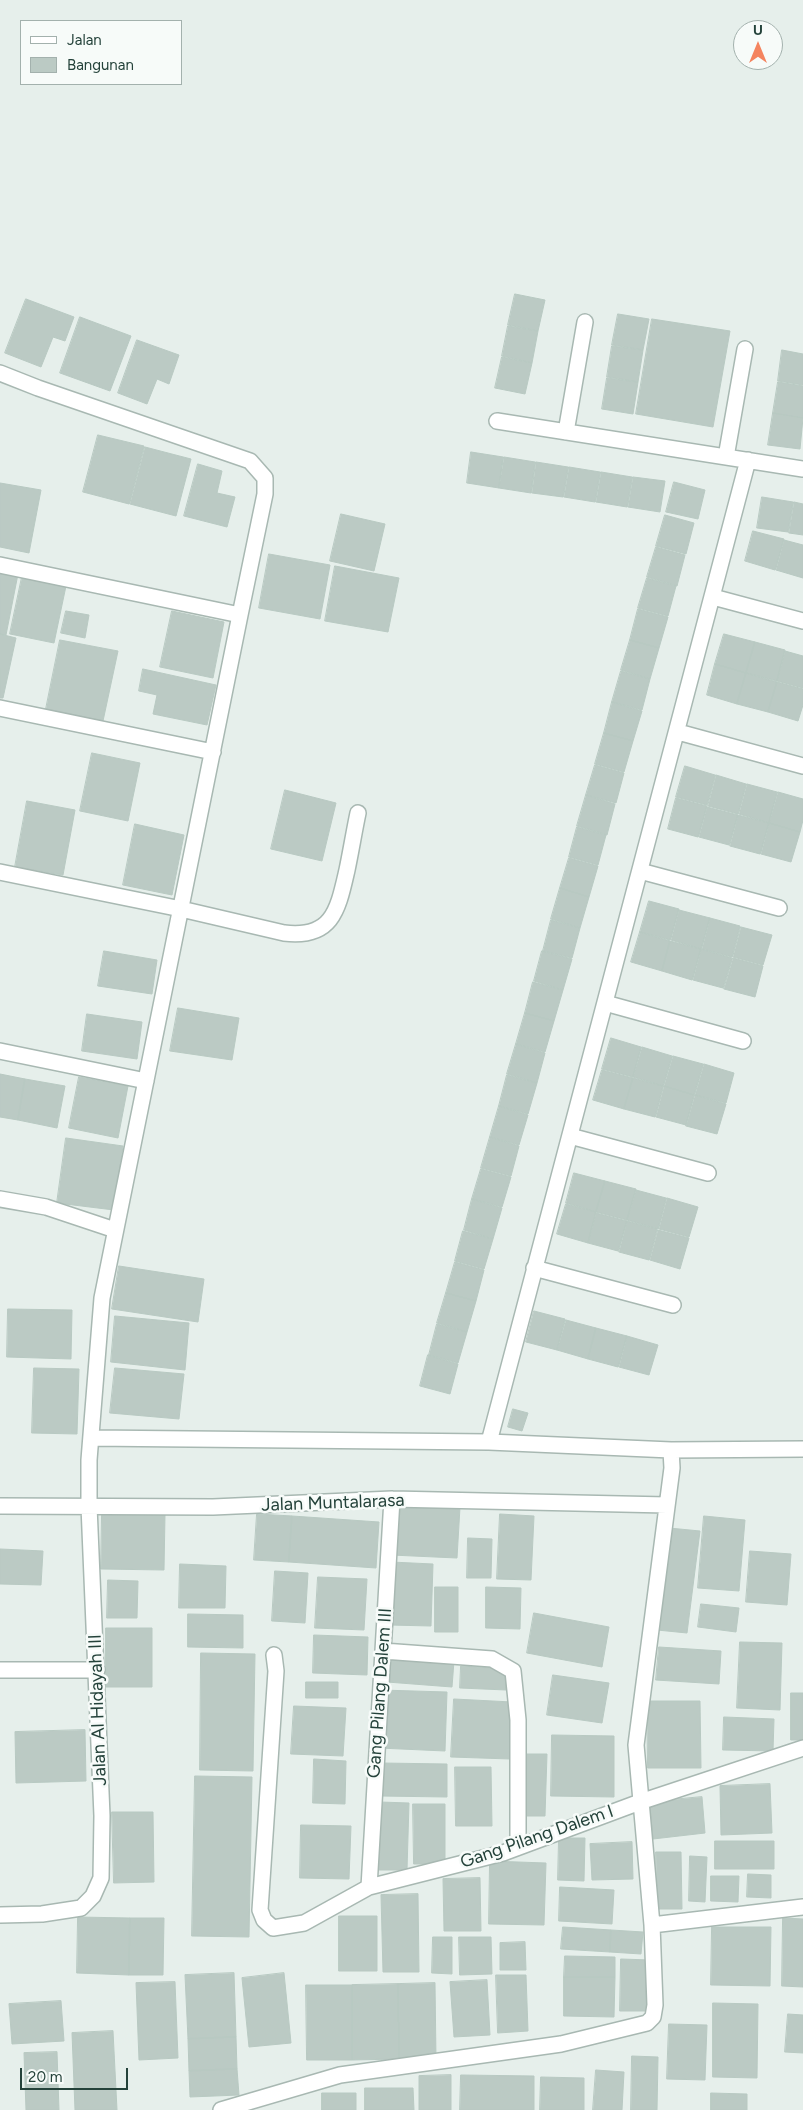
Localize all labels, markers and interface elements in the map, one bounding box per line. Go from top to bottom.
legend [20,20,182,85]
north arrow [733,20,783,70]
text: U [753,22,763,39]
text: Jalan [67,31,102,49]
text: Bangunan [67,56,134,74]
street label: Jalan Muntalarasa [261,1490,405,1516]
street label: Gang Pilang Dalem III [363,1607,397,1779]
street label: Jalan Al Hidayah III [85,1634,111,1786]
street label: Gang Pilang Dalem I [458,1801,616,1873]
scale bar [22,2058,130,2090]
text: 20 m [28,2068,62,2086]

